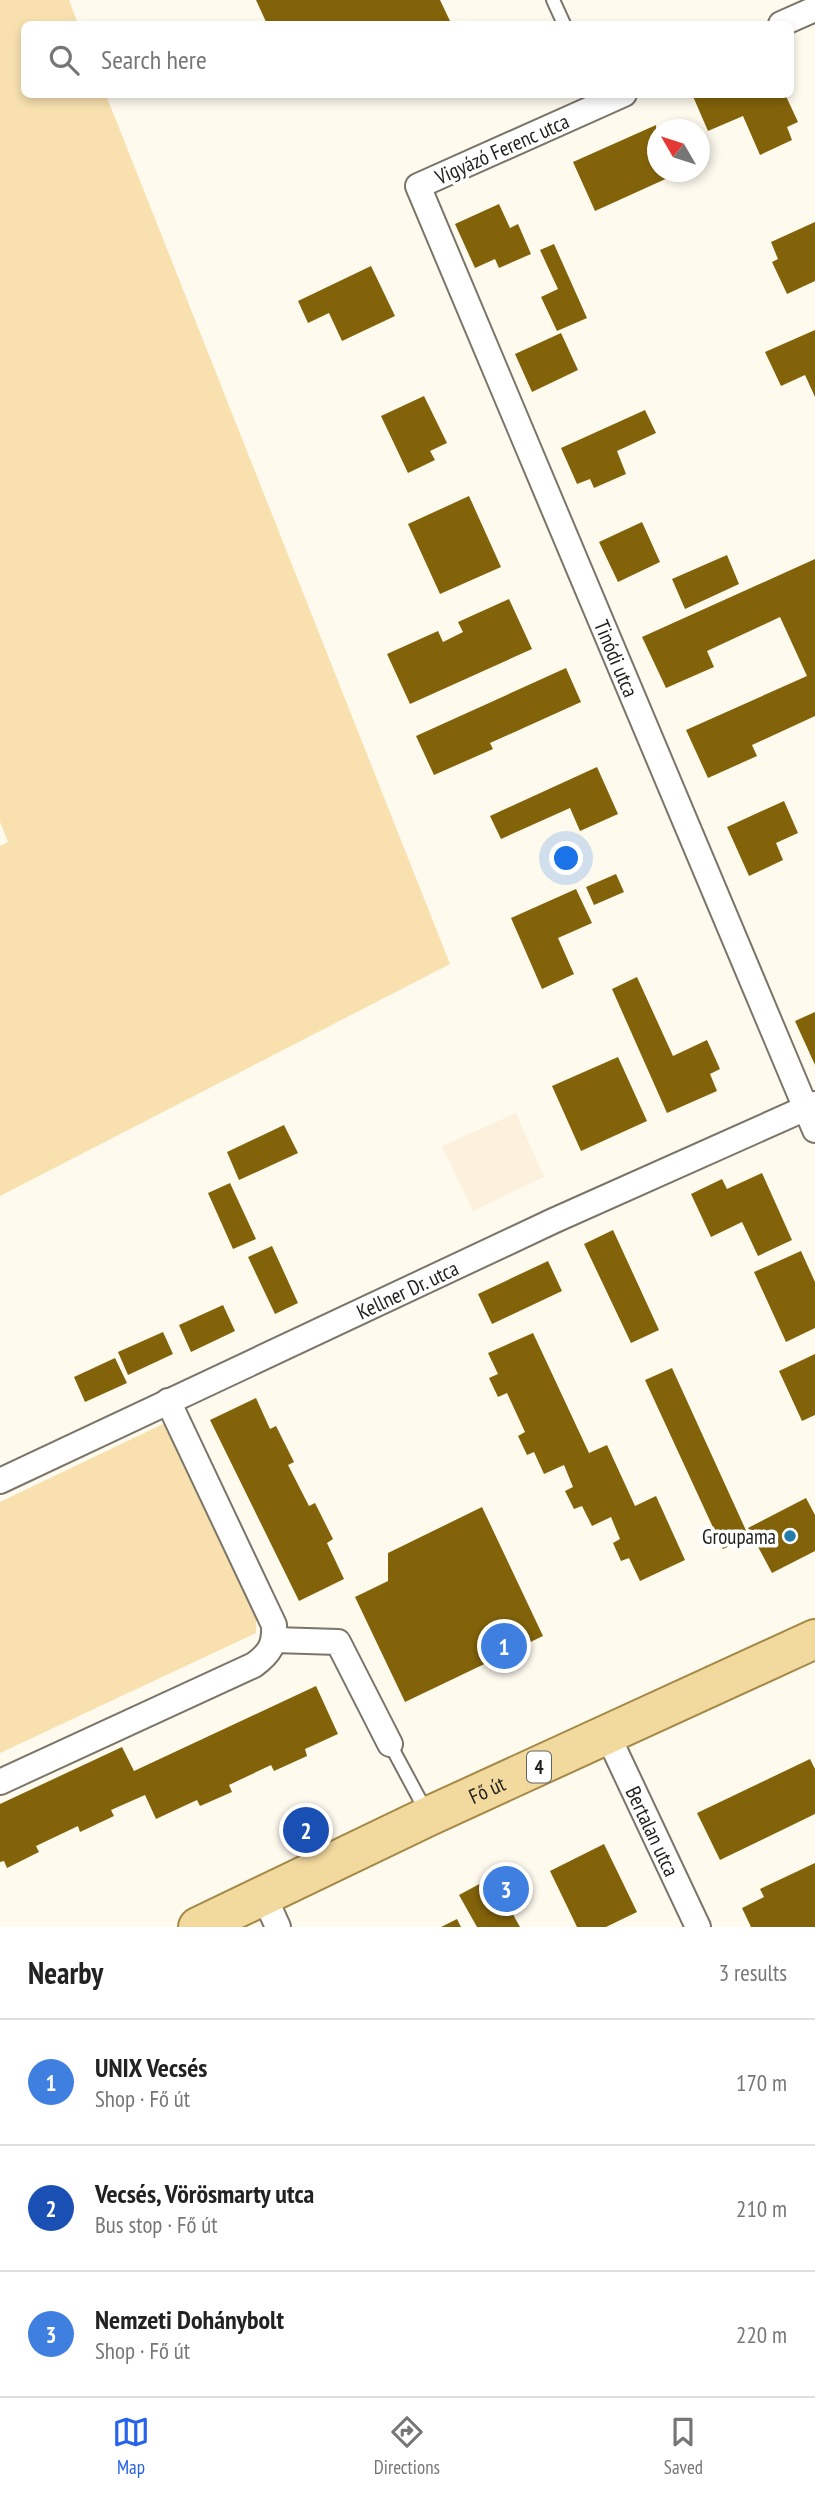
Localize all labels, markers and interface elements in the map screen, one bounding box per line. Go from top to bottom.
search box [21,21,794,98]
icon: search [45,41,83,79]
text: Search here [101,43,207,76]
street label: Vigyázó Ferenc utca [430,107,573,191]
north arrow [647,119,710,182]
street label: Tinódi utca [588,616,645,701]
your location [549,841,583,875]
street label: Kellner Dr. utca [352,1254,462,1325]
place label: Groupama [702,1523,776,1550]
marker: Groupama [782,1528,798,1544]
pin: 1 [481,1620,527,1672]
road number: 4 [527,1751,551,1782]
street label: Fő út [464,1769,510,1809]
street label: Bertalan utca [620,1782,686,1880]
pin: 2 [283,1804,329,1856]
pin: 3 [483,1863,529,1915]
text: Nearby [28,1953,103,1992]
text: 3 results [719,1958,787,1987]
text: UNIX Vecsés [95,2051,207,2084]
text: 1 [46,2068,57,2097]
text: 170 m [736,2068,787,2097]
text: Shop · Fő út [95,2084,190,2113]
text: Vecsés, Vörösmarty utca [95,2177,314,2210]
text: 2 [46,2194,57,2223]
text: 210 m [736,2194,787,2223]
text: Bus stop · Fő út [95,2210,218,2239]
text: Nemzeti Dohánybolt [95,2303,284,2336]
text: 3 [46,2320,57,2349]
text: 220 m [736,2320,787,2349]
text: Shop · Fő út [95,2336,190,2365]
tab: Map [112,2413,150,2479]
tab: Directions [374,2413,440,2479]
tab: Saved [664,2413,703,2479]

